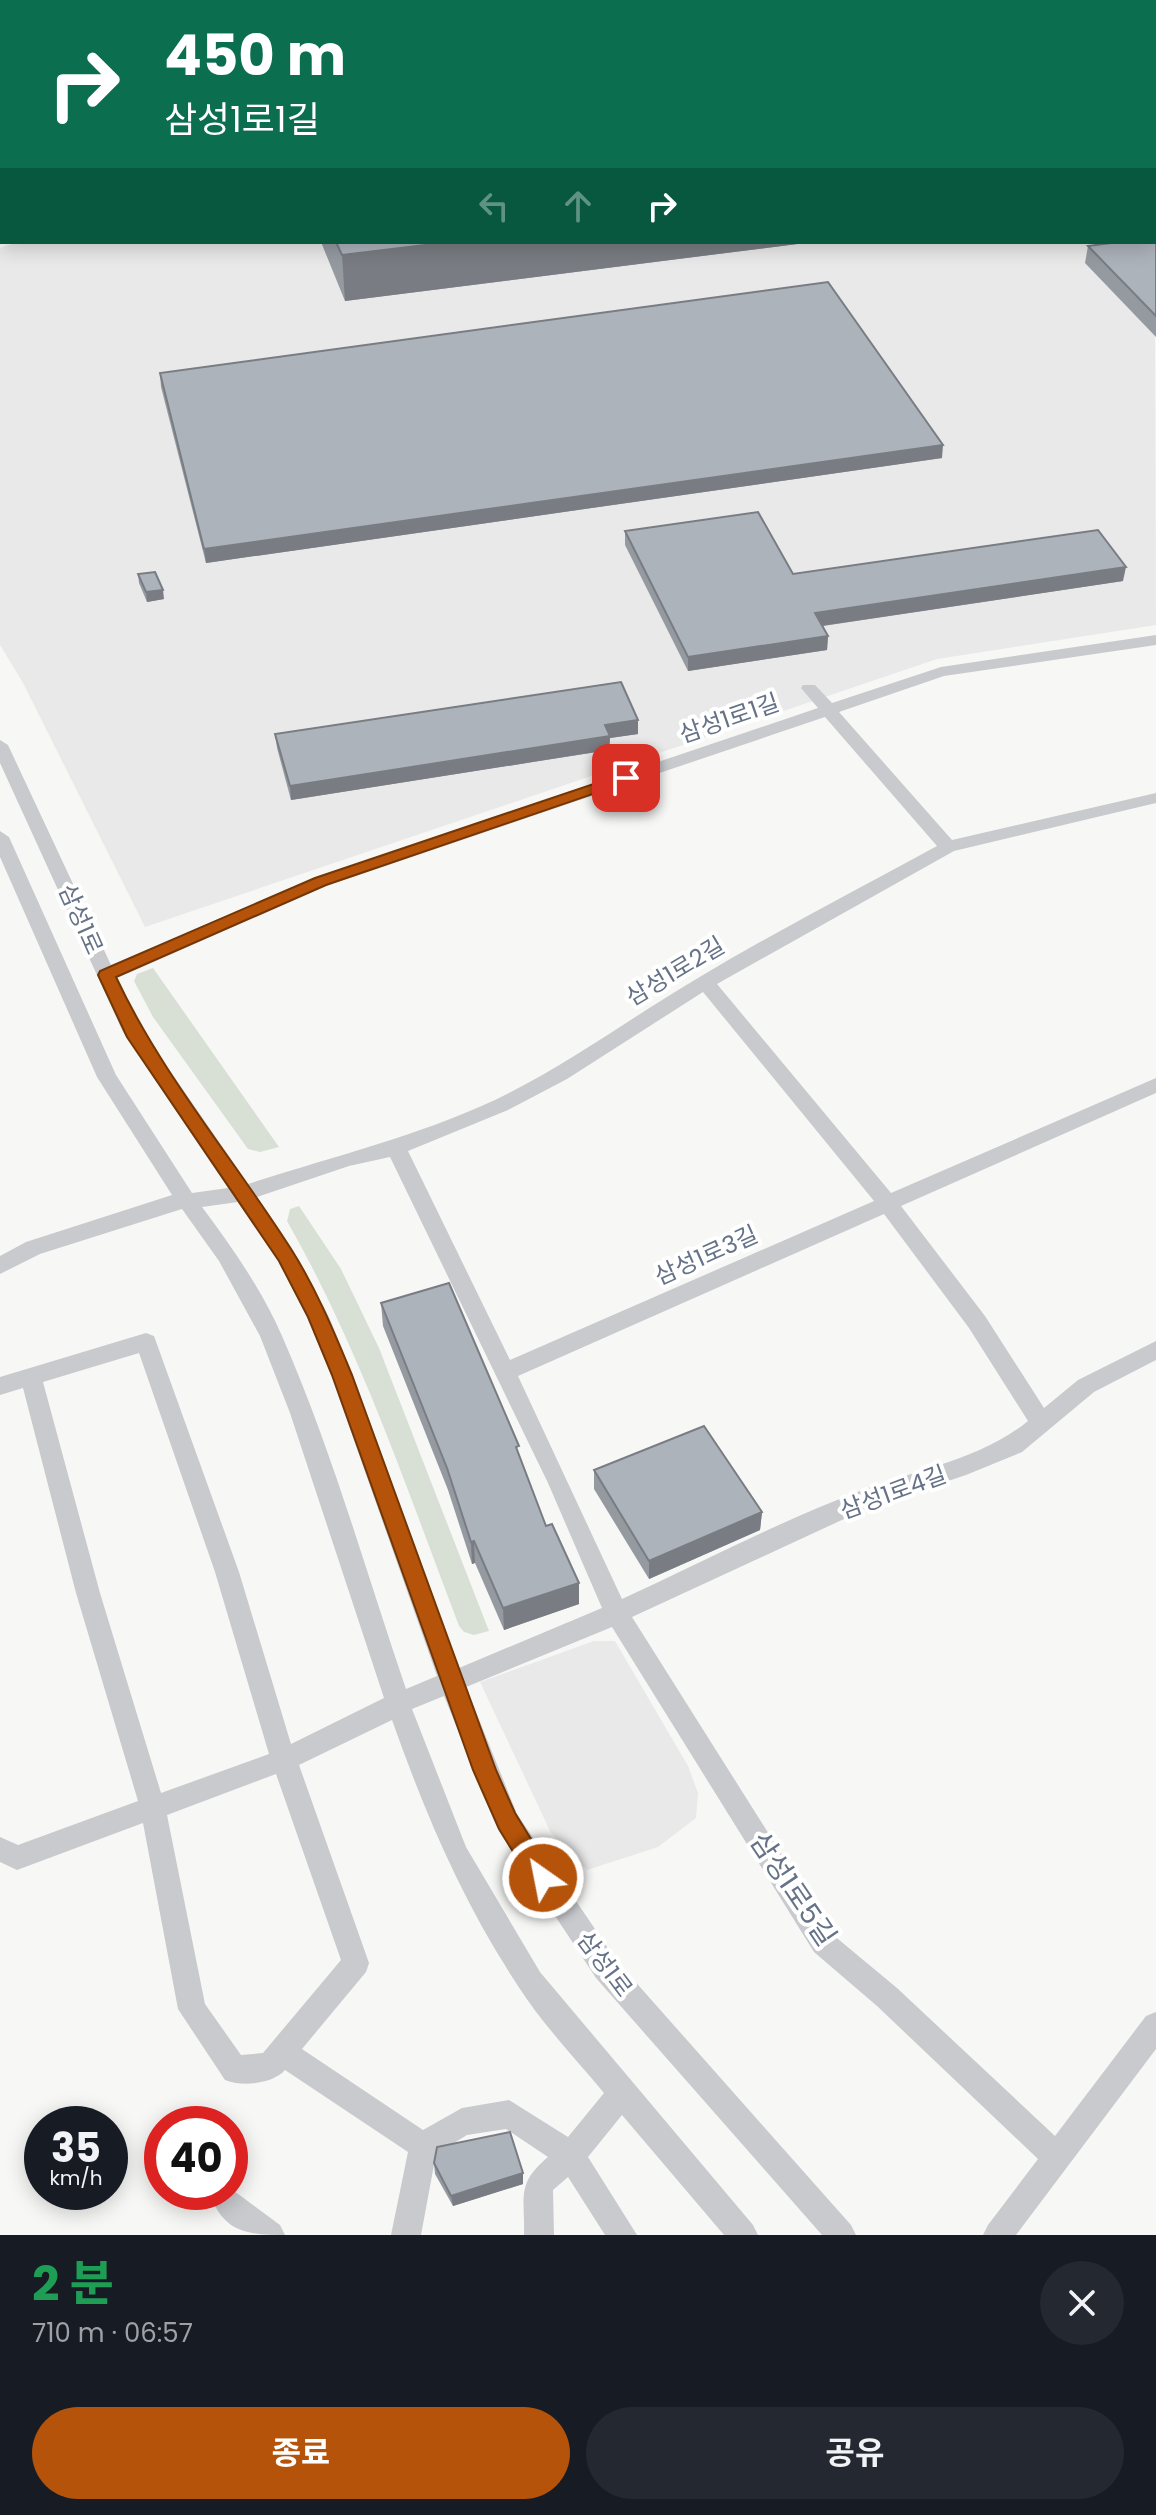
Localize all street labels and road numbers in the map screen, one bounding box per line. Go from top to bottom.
street label: 삼성1로1길 [675,686,783,750]
street label: 삼성1로 [51,879,111,959]
street label: 삼성1로2길 [619,929,731,1013]
street label: 삼성1로3길 [649,1218,763,1292]
street label: 삼성1로4길 [835,1457,951,1527]
street label: 삼성1로5길 [741,1824,845,1954]
street label: 삼성1로 [570,1925,640,2003]

